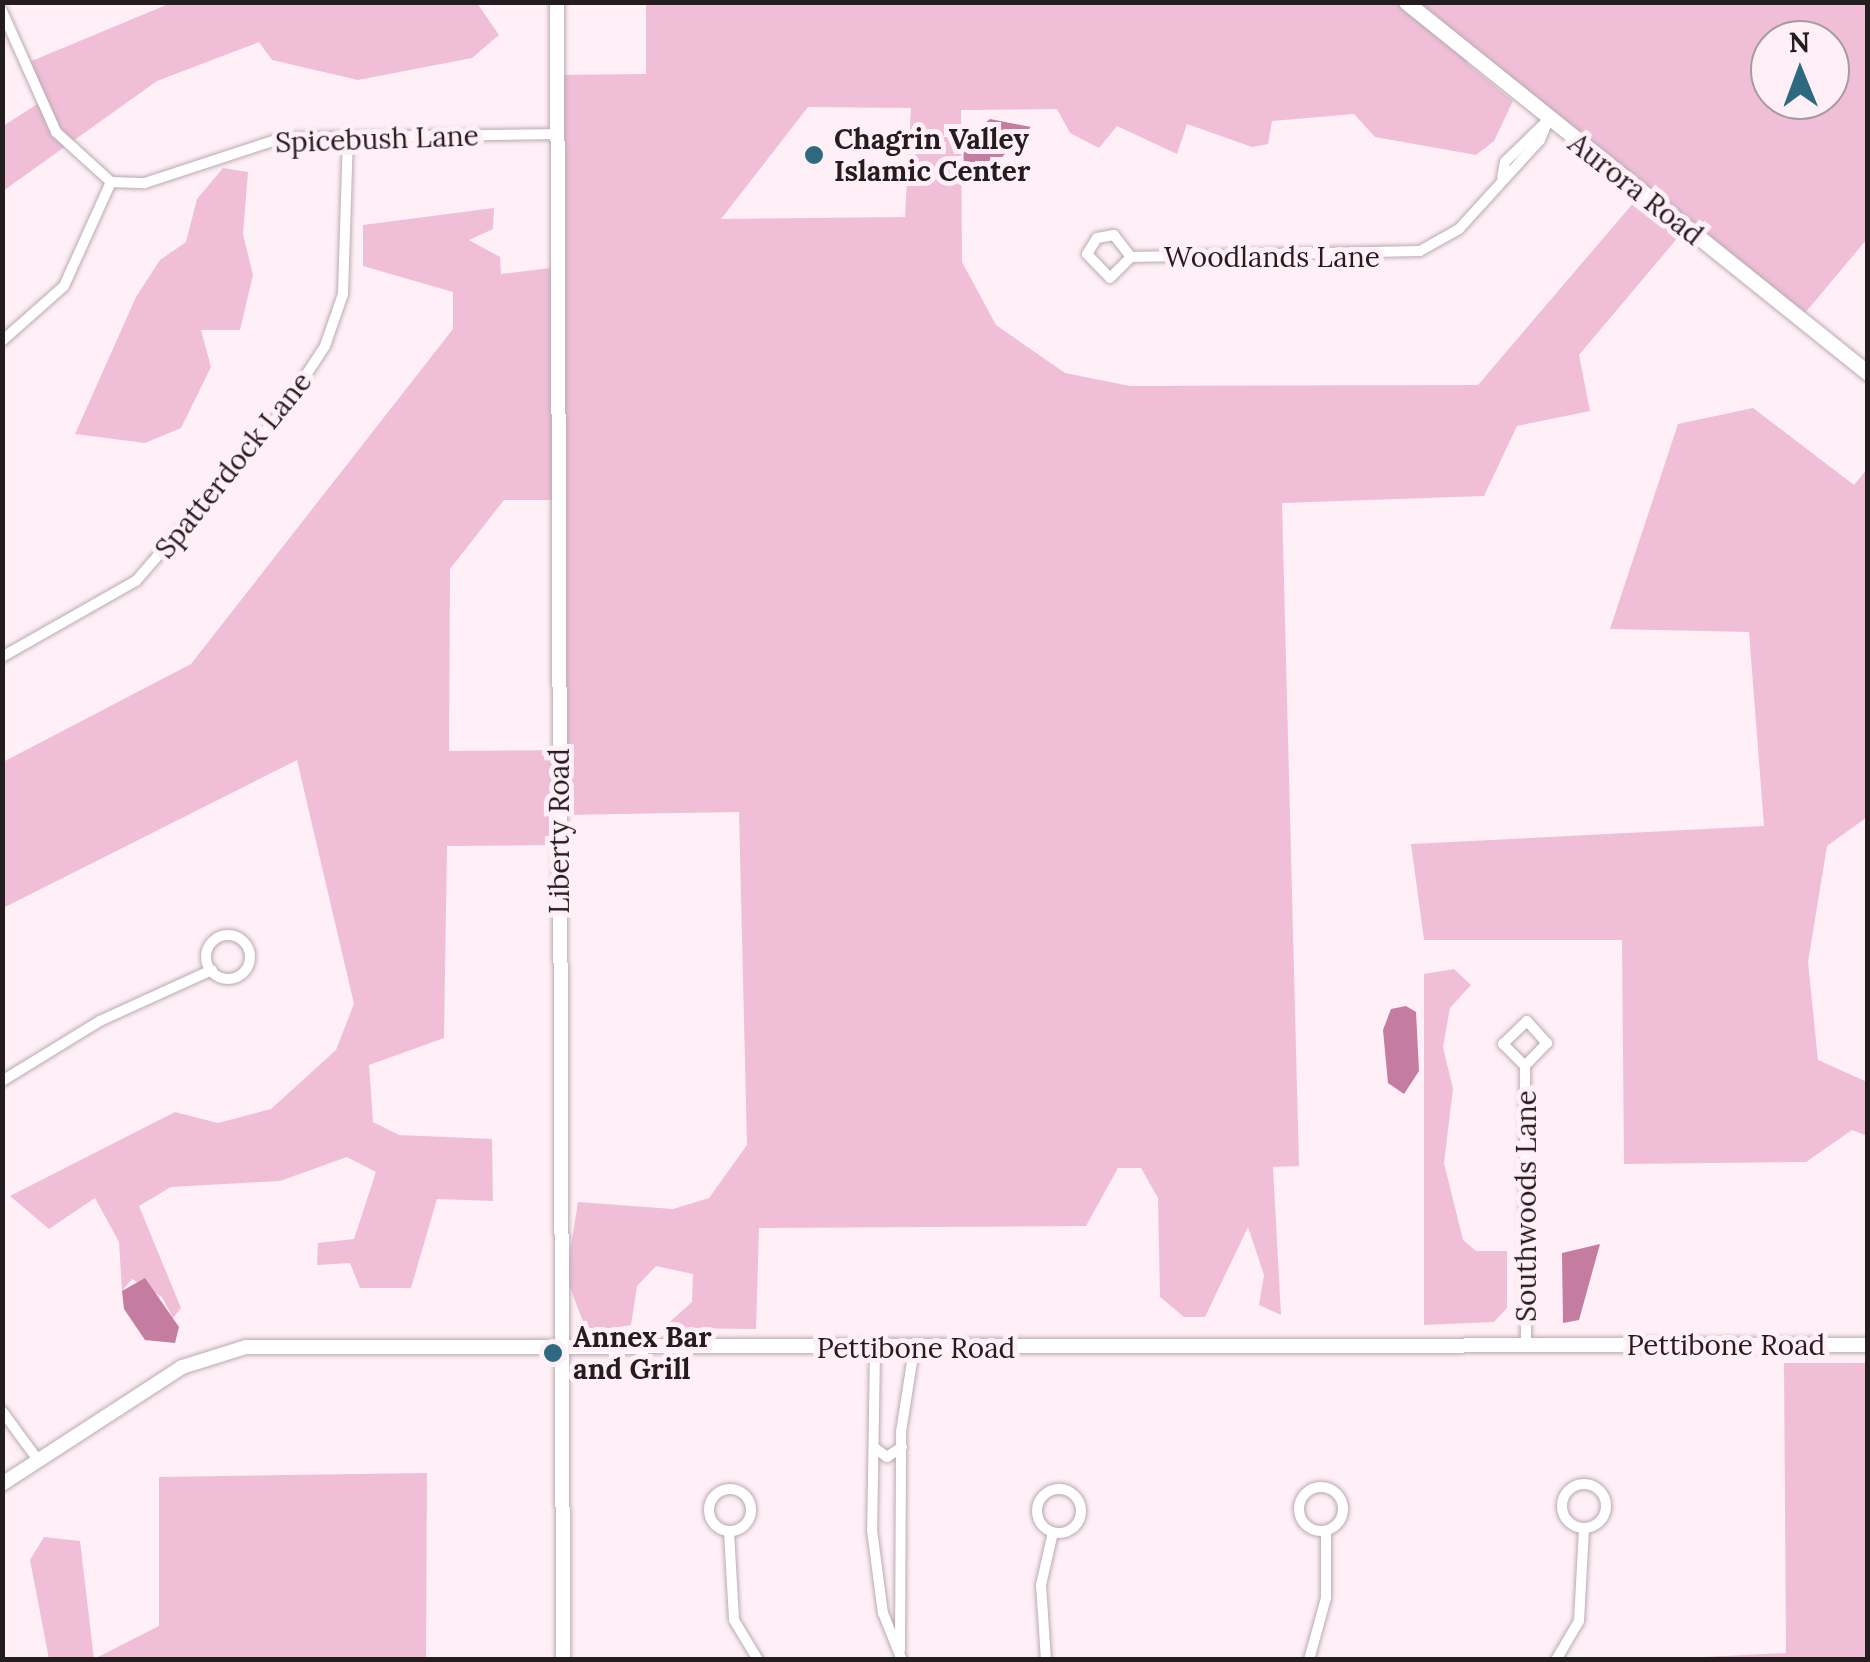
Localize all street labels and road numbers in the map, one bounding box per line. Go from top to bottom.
street label: Spicebush Lane [275,119,479,159]
street label: Aurora Road [1562,126,1710,252]
street label: Woodlands Lane [1164,240,1380,274]
street label: Spatterdock Lane [148,365,318,565]
street label: Liberty Road [542,748,576,914]
street label: Southwoods Lane [1509,1090,1543,1322]
street label: Pettibone Road [1627,1328,1825,1362]
street label: Pettibone Road [817,1331,1015,1365]

